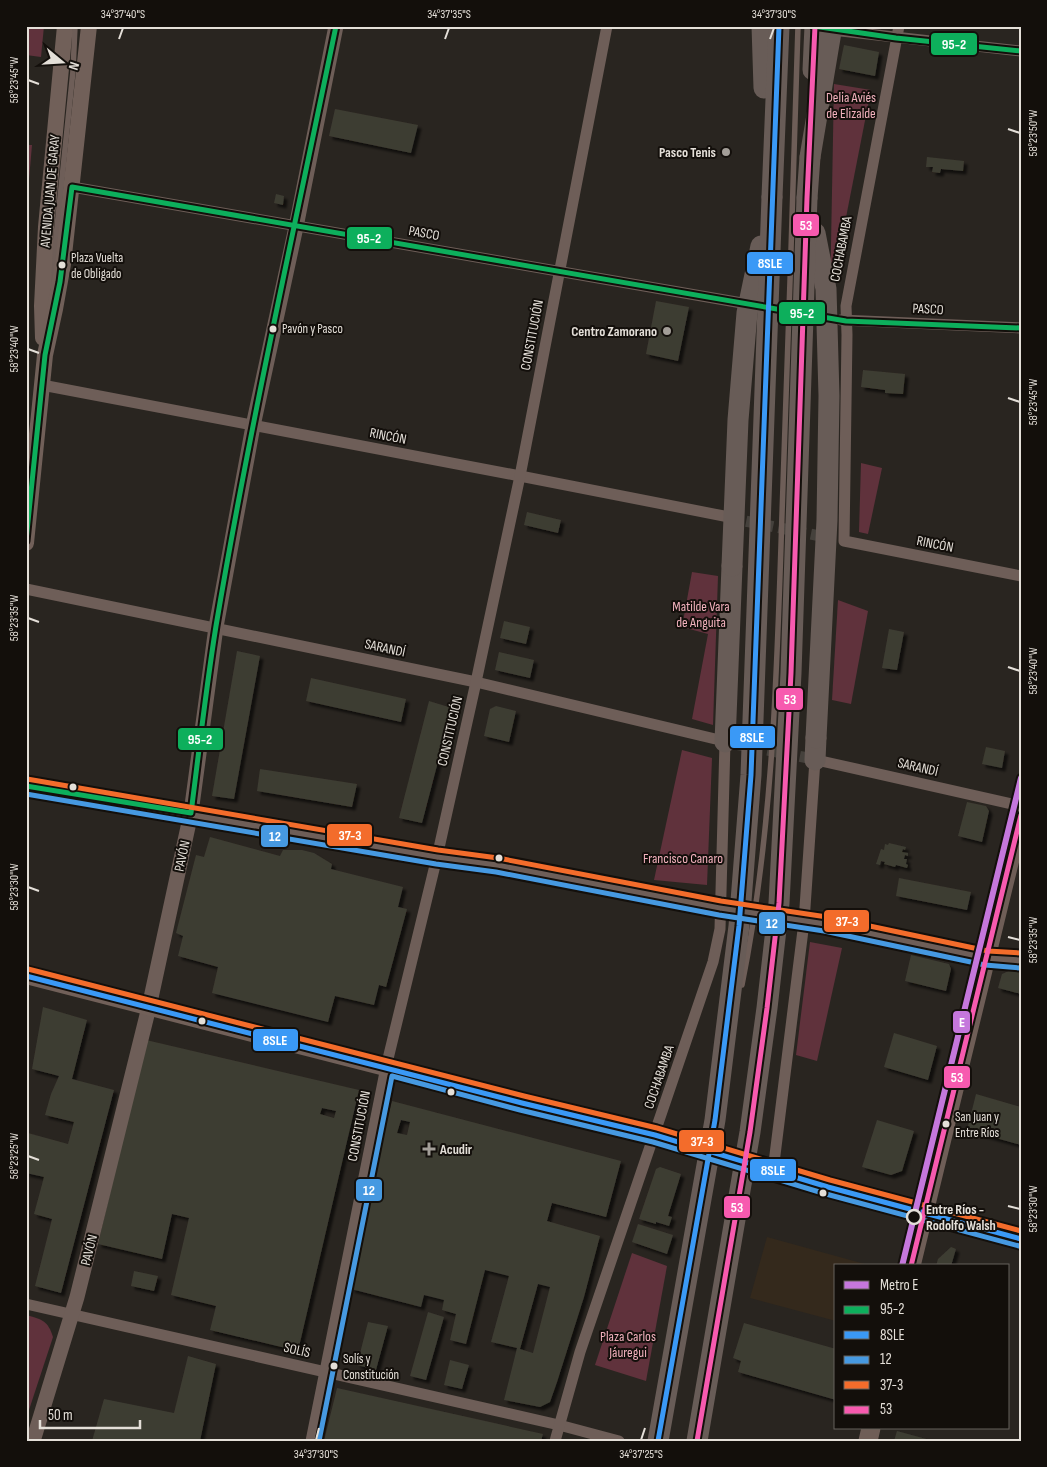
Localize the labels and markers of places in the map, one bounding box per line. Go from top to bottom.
place label: Pasco Tenis [659,144,716,161]
marker: Pasco Tenis [720,146,732,158]
place label: Plaza Vuelta de Obligado [71,250,123,282]
marker: Plaza Vuelta de Obligado [57,260,67,270]
place label: Pavón y Pasco [282,321,343,337]
place label: Centro Zamorano [571,323,657,340]
marker: Pavón y Pasco [268,324,278,334]
marker: Centro Zamorano [661,325,673,337]
unlabelled marker [68,782,78,792]
unlabelled marker [494,853,504,863]
unlabelled marker [197,1016,207,1026]
unlabelled marker [446,1087,456,1097]
place label: San Juan y Entre Ríos [955,1109,1000,1141]
marker: San Juan y Entre Ríos [941,1119,951,1129]
place label: Acudir [439,1141,473,1158]
marker: Acudir [422,1142,436,1156]
unlabelled marker [818,1188,828,1198]
place label: Entre Ríos - Rodolfo Walsh [926,1201,996,1234]
marker: Entre Ríos - Rodolfo Walsh [906,1209,922,1225]
place label: Solís y Constitución [343,1351,399,1383]
marker: Solís y Constitución [329,1361,339,1371]

